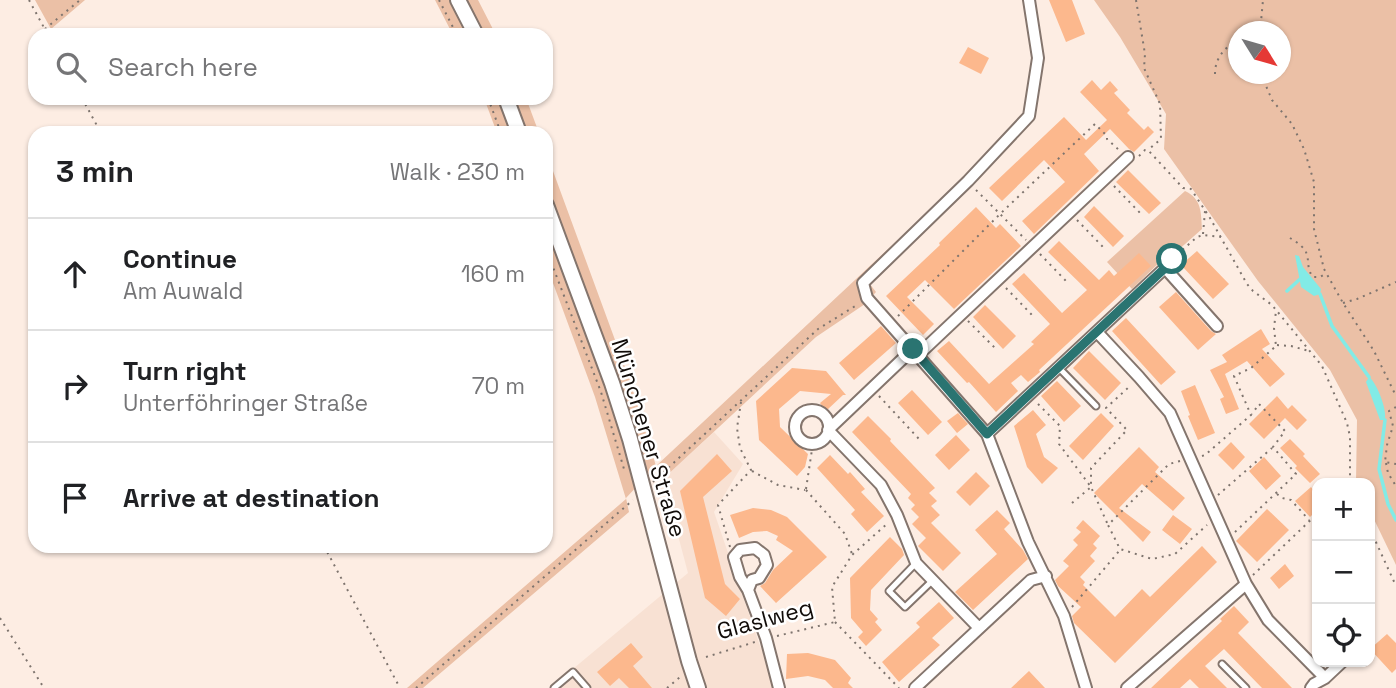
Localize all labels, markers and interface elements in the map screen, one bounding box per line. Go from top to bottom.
north arrow [1228,21,1291,84]
search box [28,28,553,105]
icon: search [52,48,90,86]
text: Search here [108,50,258,84]
text: 3 min [56,152,134,191]
text: Walk · 230 m [390,157,525,187]
text: Continue [123,242,237,276]
route start [1156,243,1187,274]
icon: ahead [56,255,94,293]
text: 160 m [461,259,525,289]
text: Am Auwald [123,276,243,306]
route end [897,333,928,364]
street label: Münchener Straße [605,335,693,541]
text: Turn right [123,354,247,388]
icon: right [56,367,94,405]
text: 70 m [472,371,525,401]
text: Unterföhringer Straße [123,388,368,418]
map controls [1312,478,1375,667]
button: + [1312,478,1375,541]
icon: arrive [56,479,94,517]
text: Arrive at destination [123,481,380,515]
button: − [1312,541,1375,604]
street label: Glaslweg [714,592,816,646]
button: locate [1312,604,1375,667]

